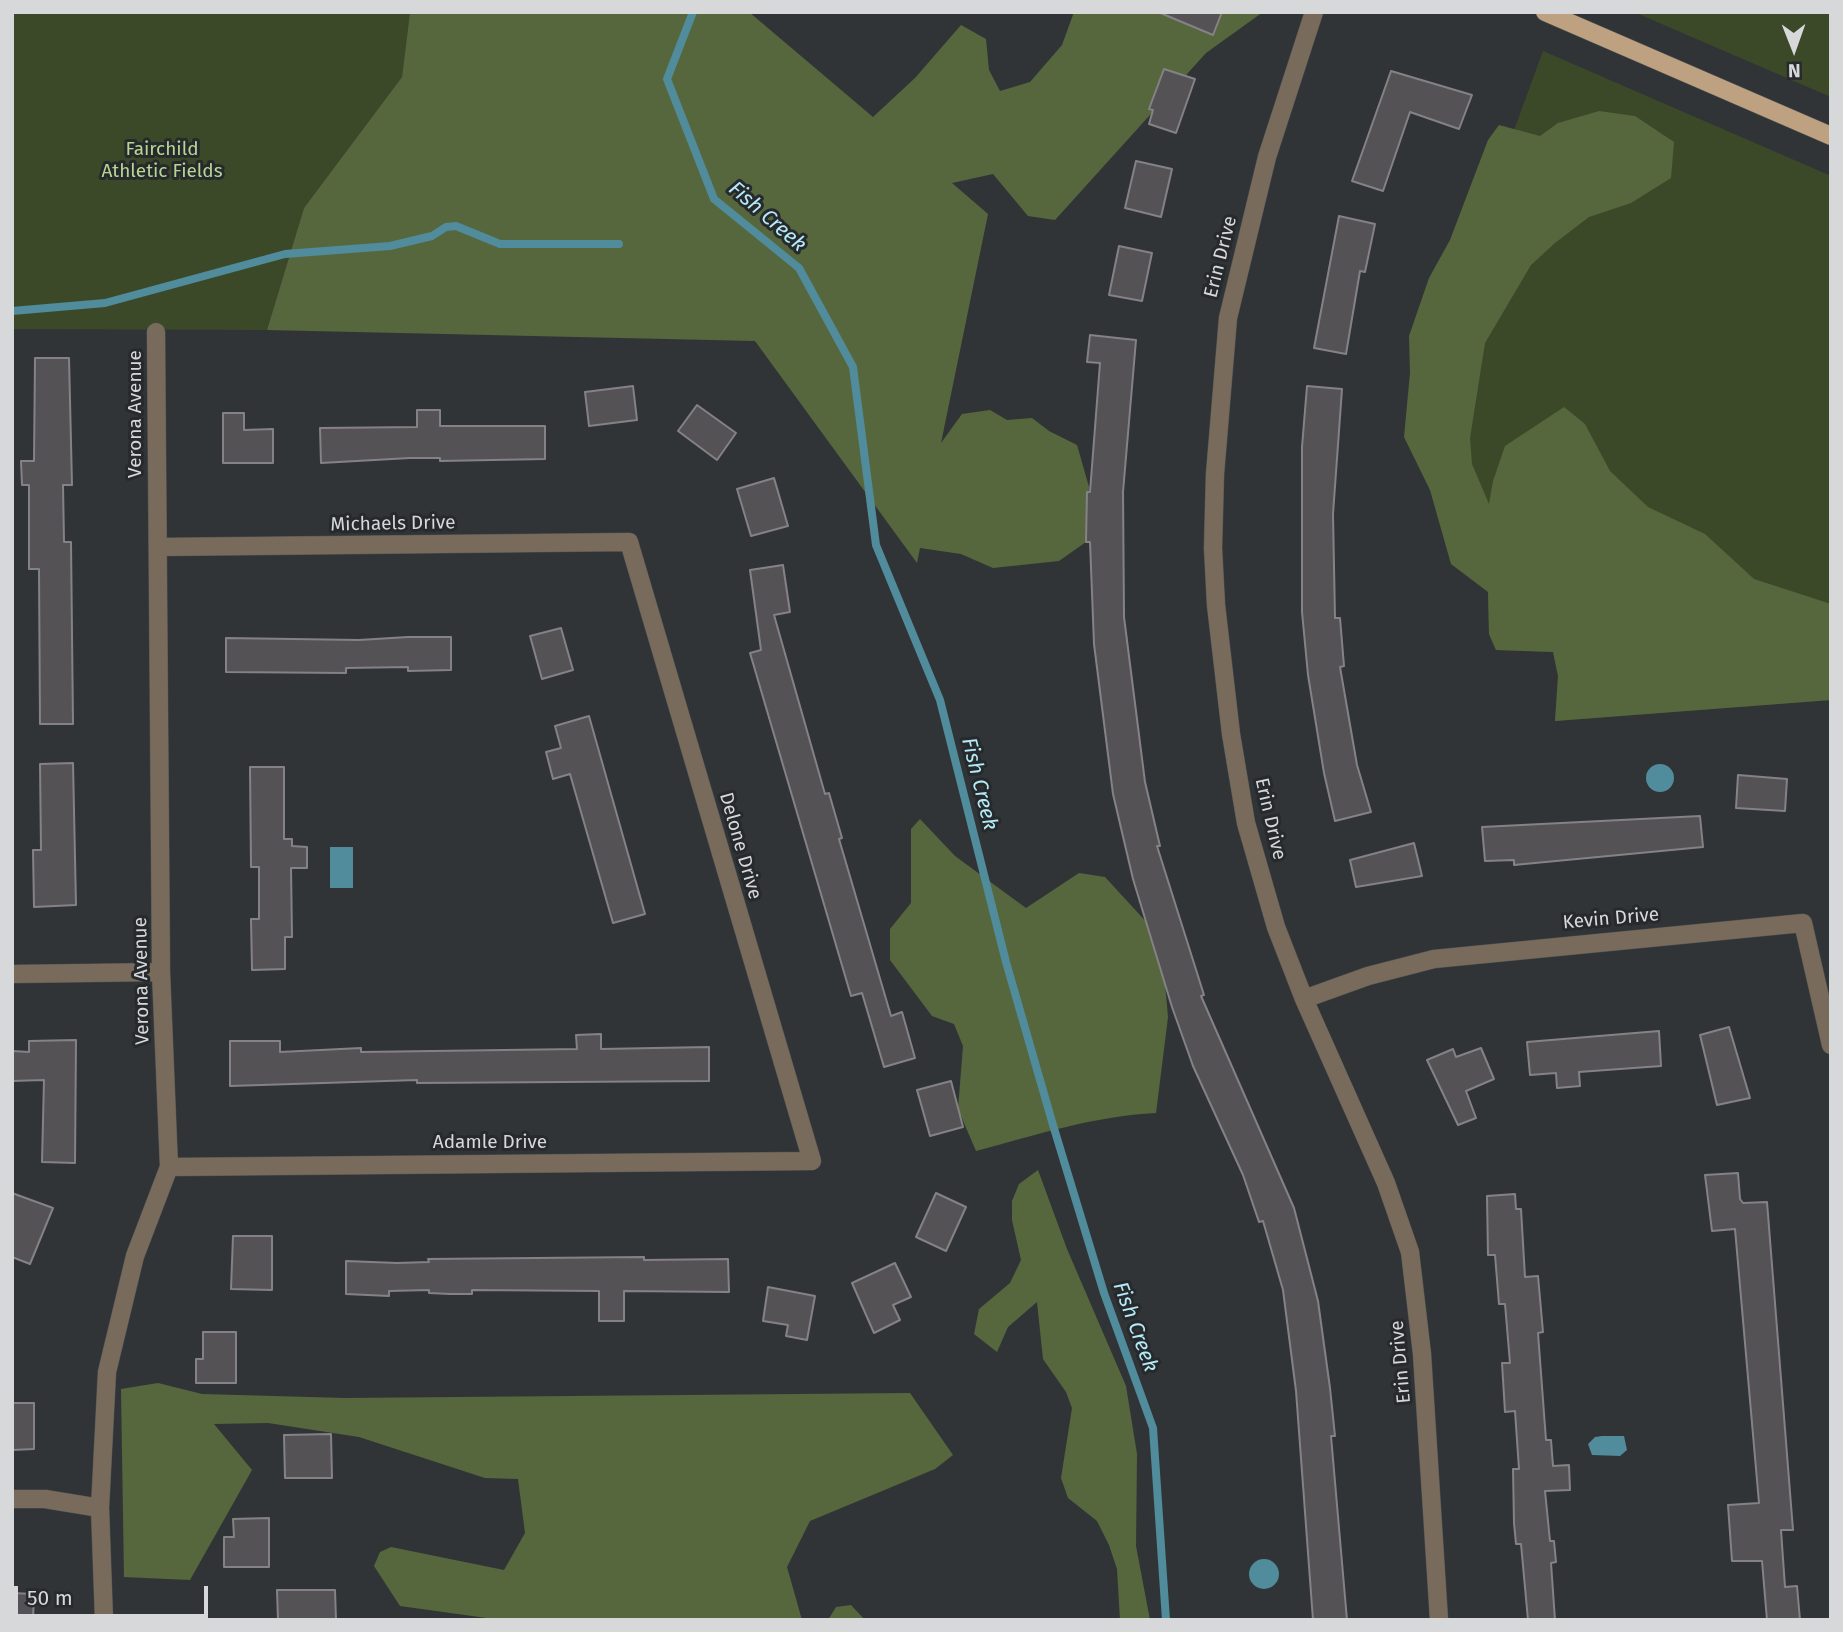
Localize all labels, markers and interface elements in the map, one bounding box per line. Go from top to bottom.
north arrow [1759,14,1829,84]
text: N [1788,59,1801,82]
park label: Fairchild Athletic Fields [101,139,223,183]
water label: Fish Creek [723,177,811,257]
street label: Erin Drive [1200,214,1242,300]
street label: Verona Avenue [125,350,147,478]
street label: Michaels Drive [330,512,456,536]
water label: Fish Creek [955,735,1003,833]
street label: Erin Drive [1250,776,1290,862]
street label: Delone Drive [714,790,766,902]
street label: Kevin Drive [1562,903,1660,935]
street label: Verona Avenue [129,917,155,1045]
street label: Adamle Drive [433,1132,547,1154]
water label: Fish Creek [1107,1278,1163,1376]
street label: Erin Drive [1386,1319,1416,1405]
scale bar [18,1572,212,1616]
text: 50 m [27,1585,73,1611]

